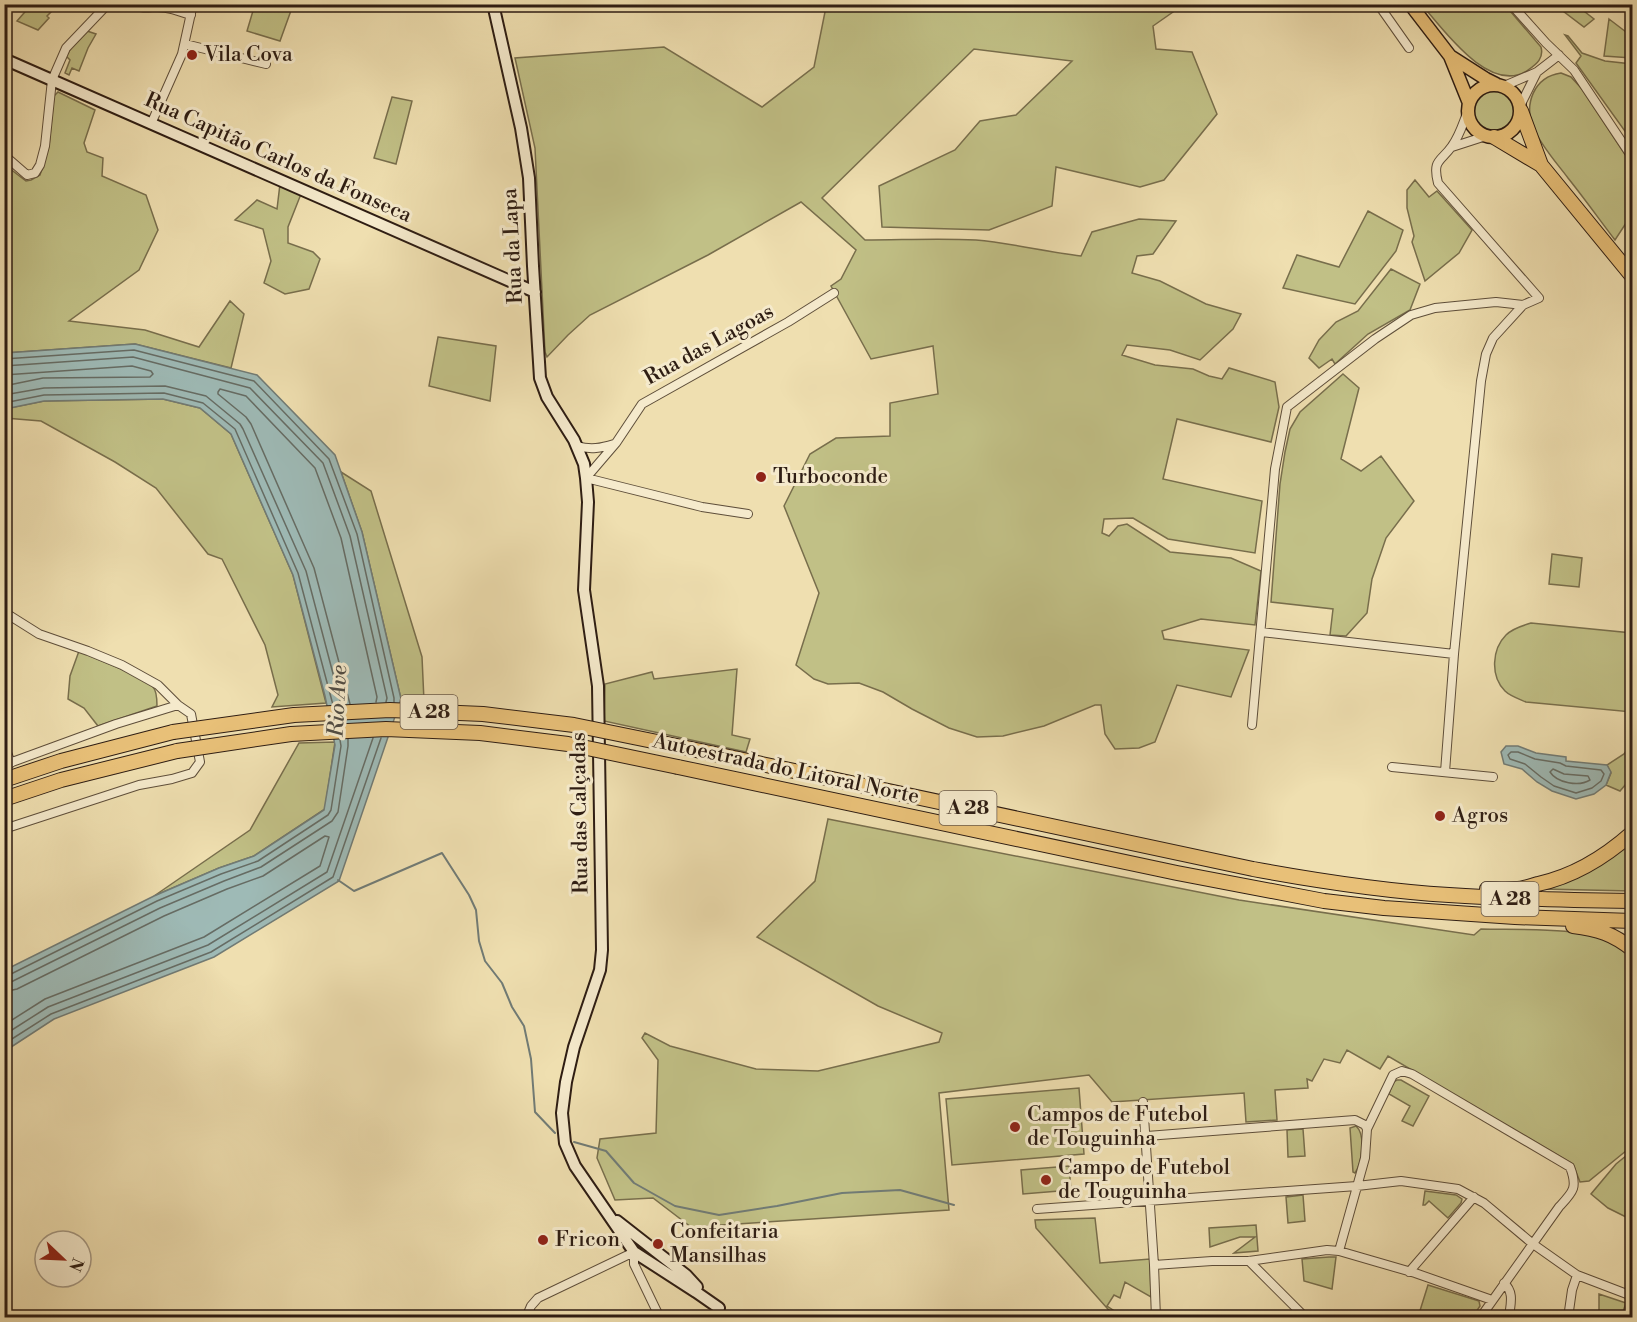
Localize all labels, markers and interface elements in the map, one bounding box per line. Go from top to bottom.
place label: Vila Cova [203,42,293,68]
marker: Vila Cova [185,48,199,62]
street label: Rua Capitão Carlos da Fonseca [140,87,416,229]
street label: Rua da Lapa [497,187,529,304]
street label: Rua das Lagoas [639,299,779,391]
place label: Turboconde [773,464,888,490]
marker: Turboconde [754,470,768,484]
water label: Rio Ave [323,664,353,739]
road number: A 28 [400,695,458,729]
street label: Autoestrada do Litoral Norte [649,728,922,810]
street label: Rua das Calçadas [566,732,594,894]
road number: A 28 [940,791,996,825]
place label: Agros [1451,803,1508,829]
marker: Agros [1433,809,1447,823]
road number: A 28 [1482,882,1538,916]
place label: Campos de Futebol de Touguinha [1027,1102,1208,1152]
marker: Campos de Futebol de Touguinha [1008,1120,1022,1134]
place label: Campo de Futebol de Touguinha [1058,1155,1230,1205]
marker: Campo de Futebol de Touguinha [1039,1173,1053,1187]
place label: Confeitaria Mansilhas [670,1219,779,1269]
place label: Fricon [555,1227,620,1253]
north arrow [33,1229,93,1289]
marker: Fricon [536,1233,550,1247]
marker: Confeitaria Mansilhas [651,1237,665,1251]
text: N [64,1255,88,1275]

